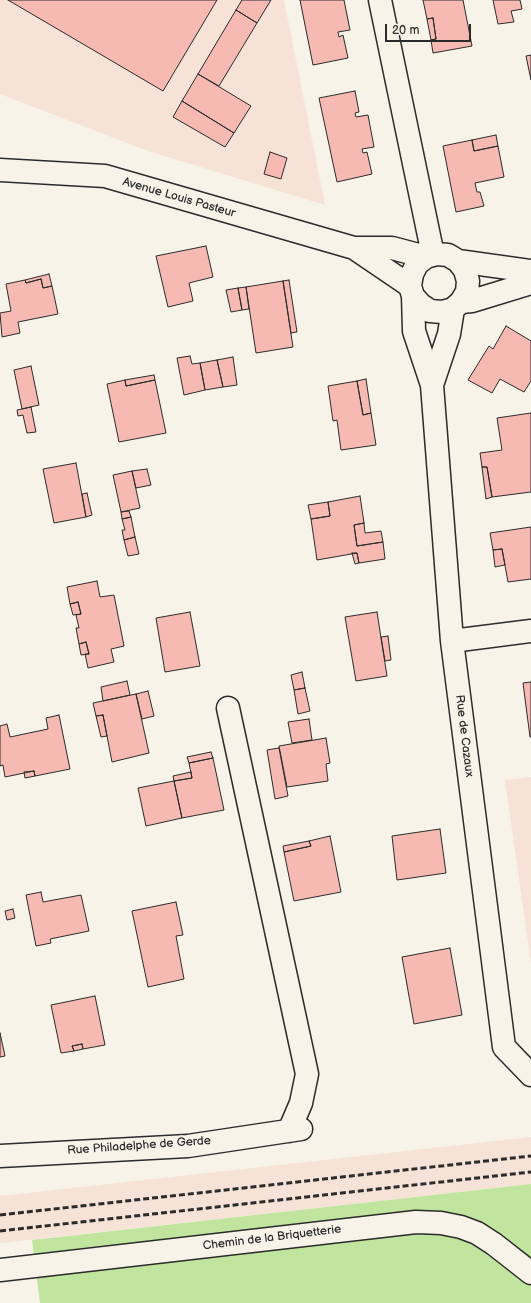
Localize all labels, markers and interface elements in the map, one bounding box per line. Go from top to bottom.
scale bar [387,16,473,42]
text: 20 m [392,23,419,38]
street label: Avenue Louis Pasteur [121,175,237,221]
street label: Rue de Cazaux [452,694,476,778]
street label: Rue Philadelphe de Gerde [67,1134,211,1158]
street label: Chemin de la Briquetterie [202,1222,342,1254]

